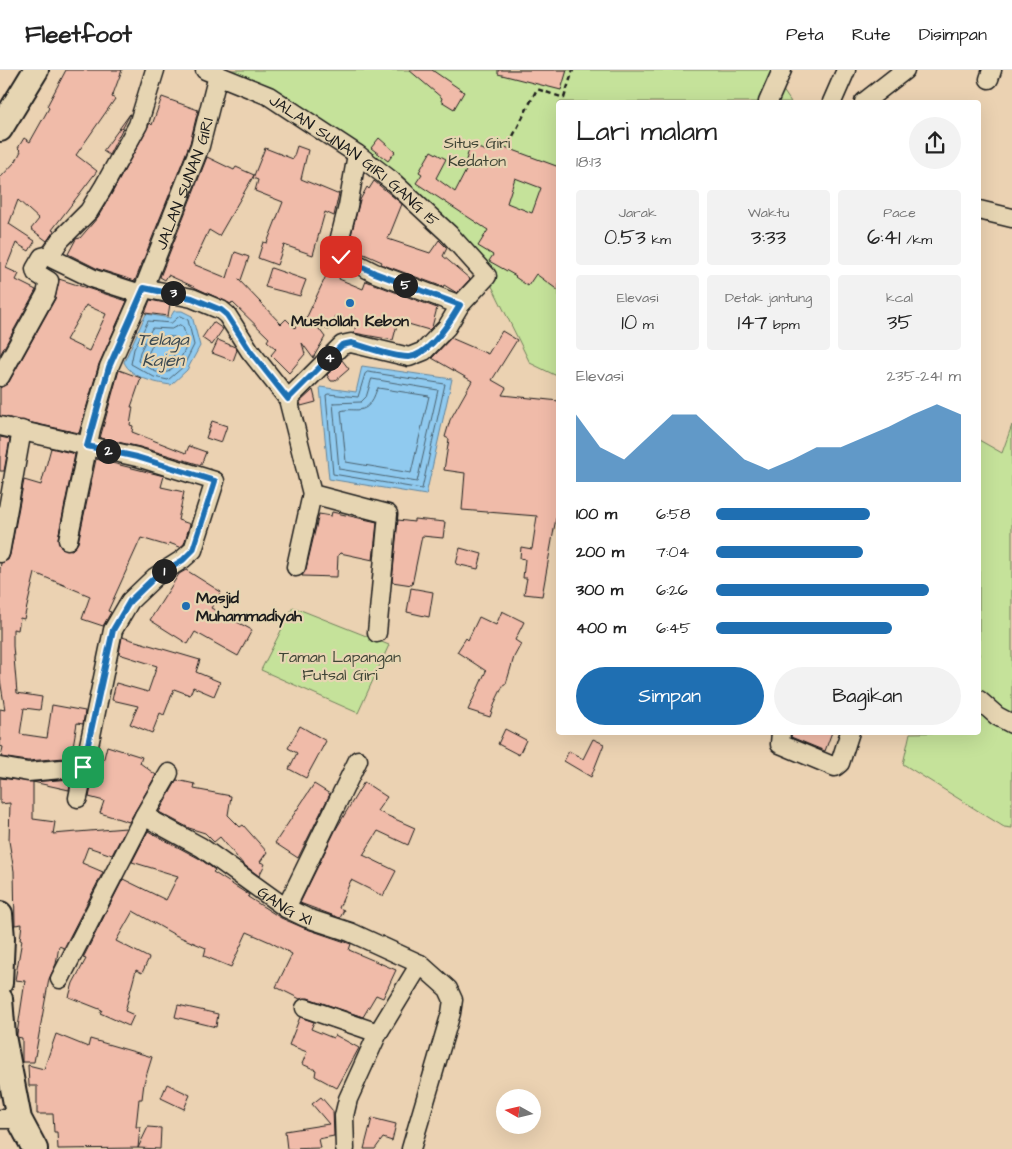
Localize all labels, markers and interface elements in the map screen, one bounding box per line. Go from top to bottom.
text: Fleetfoot [25,18,132,52]
text: Peta [786,22,824,47]
text: Rute [852,22,891,47]
text: Disimpan [919,22,987,47]
street label: JALAN SUNAN GIRI GANG 15 [265,89,444,232]
text: Lari malam [576,112,717,151]
street label: JALAN SUNAN GIRI [150,115,219,253]
button: share [909,117,961,169]
park label: Situs Giri Kedaton [444,132,511,172]
text: 18:13 [576,151,601,173]
text: Jarak [619,203,656,223]
text: Waktu [748,203,789,223]
text: Pace [883,203,916,223]
text: 0.53 [604,223,646,252]
text: 3:33 [751,223,786,252]
text: 6:41 [867,223,901,252]
text: km [646,230,671,250]
text: /km [901,230,932,250]
pin [320,236,362,278]
icon: check [327,243,355,271]
pin: 5 [392,272,418,298]
text: 5 [401,275,410,295]
pin: 3 [160,280,186,306]
text: 3 [170,283,177,303]
text: Elevasi [617,288,658,308]
text: Detak jantung [725,288,812,308]
text: kcal [886,288,913,308]
marker: Mushollah Kebon [344,297,356,309]
text: 10 [621,308,637,337]
text: 147 [737,308,767,337]
text: 35 [887,308,912,337]
place label: Mushollah Kebon [291,310,409,332]
text: m [637,315,654,335]
text: bpm [767,315,800,335]
water label: Telaga Kajen [137,327,190,373]
pin: 4 [316,346,342,370]
text: 4 [325,348,334,368]
text: Elevasi [576,365,624,387]
text: 235–241 m [886,365,961,387]
pin: 2 [96,438,120,464]
text: 2 [104,441,113,461]
text: 100 m [576,503,617,525]
text: 6:58 [656,503,690,525]
text: 200 m [576,541,624,563]
text: 7:04 [656,541,690,563]
pin: 1 [152,558,176,584]
text: 1 [164,561,165,581]
text: 300 m [576,579,623,601]
text: 6:26 [656,579,688,601]
place label: Masjid Muhammadiyah [196,587,303,628]
marker: Masjid Muhammadiyah [180,600,192,612]
text: 400 m [576,617,626,639]
text: 6:45 [656,617,691,639]
park label: Taman Lapangan Futsal Giri [279,646,401,686]
button: Simpan [576,667,764,725]
button: Bagikan [774,667,961,725]
pin [62,746,104,788]
icon: arrive [69,753,97,781]
street label: GANG XI [253,881,315,931]
north arrow [496,1089,541,1134]
map controls [496,1089,541,1134]

